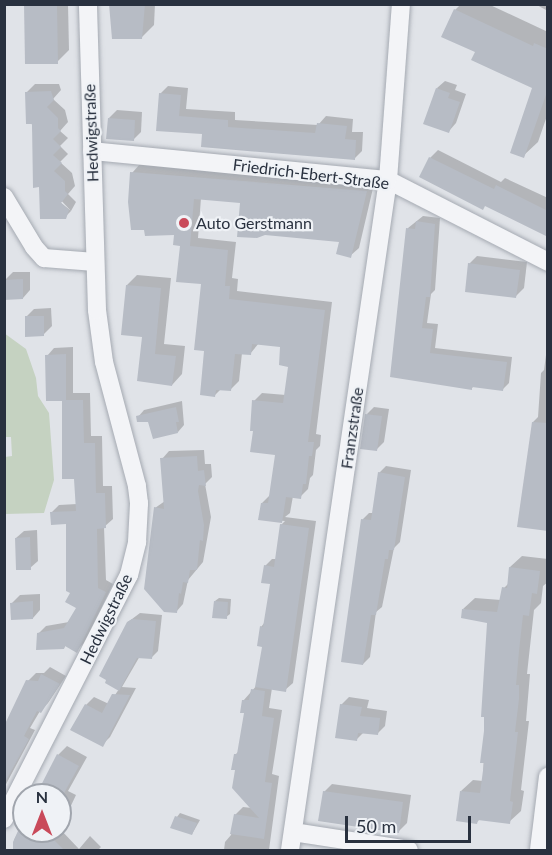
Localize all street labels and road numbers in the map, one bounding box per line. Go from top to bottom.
street label: Hedwigstraße [80,84,102,182]
street label: Friedrich-Ebert-Straße [232,155,390,193]
street label: Franzstraße [337,386,367,470]
street label: Hedwigstraße [76,571,136,667]

